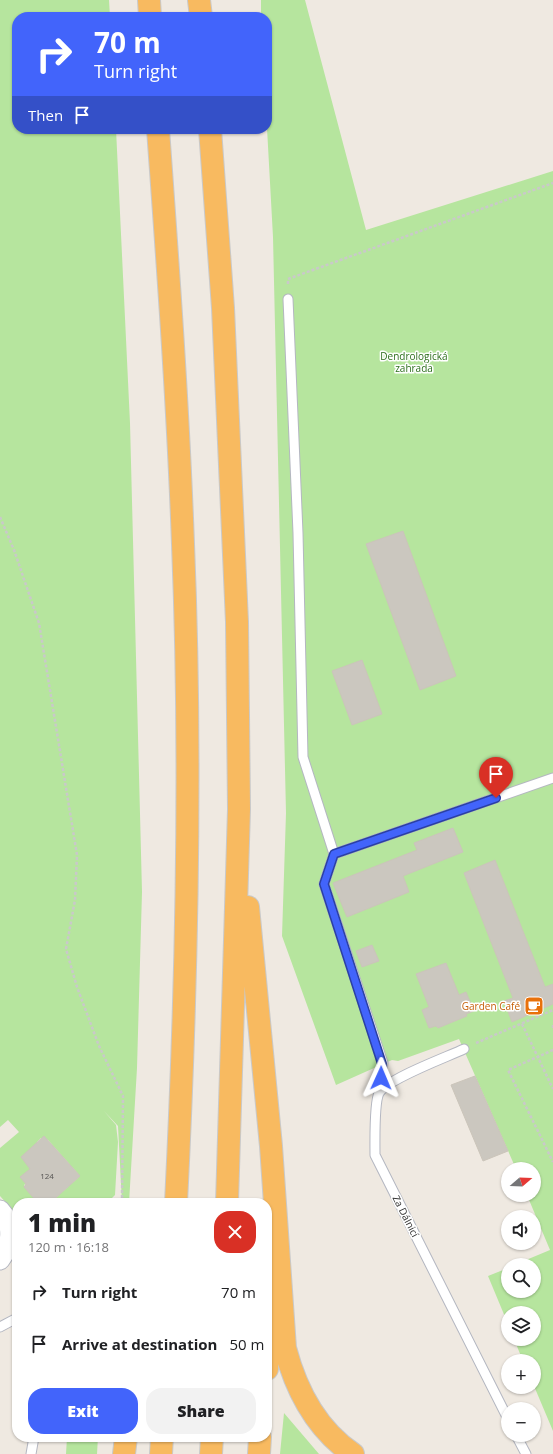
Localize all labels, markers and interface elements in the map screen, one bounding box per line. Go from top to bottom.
text: 70 m [94,23,161,61]
icon: right [28,28,80,80]
text: Turn right [94,59,177,83]
icon: arrive [71,104,93,126]
text: Then [28,105,63,125]
park label: Dendrologická zahrada [380,349,448,375]
pin [479,757,513,798]
icon: arrive [485,763,507,785]
cafe icon: Garden Café [523,995,545,1017]
place label: Garden Café [462,999,520,1013]
position arrow [360,1057,402,1099]
north arrow [501,1162,541,1202]
map controls [501,1162,541,1442]
house number: 124 [40,1170,54,1181]
street label: Za Dálnicí [390,1193,423,1240]
text: 1 min [28,1206,96,1239]
button: sound [501,1210,541,1250]
button: close [214,1211,256,1253]
text: 120 m · 16:18 [28,1238,109,1256]
button: search [501,1258,541,1298]
icon: right [28,1281,50,1303]
text: Turn right [62,1282,137,1302]
text: 70 m [221,1282,256,1302]
button: layers [501,1306,541,1346]
icon: arrive [28,1333,50,1355]
text: Arrive at destination [62,1334,217,1354]
text: 50 m [229,1334,264,1354]
button: + [501,1354,541,1394]
button: Exit [28,1388,138,1434]
button: Share [146,1388,256,1434]
button: − [501,1402,541,1442]

